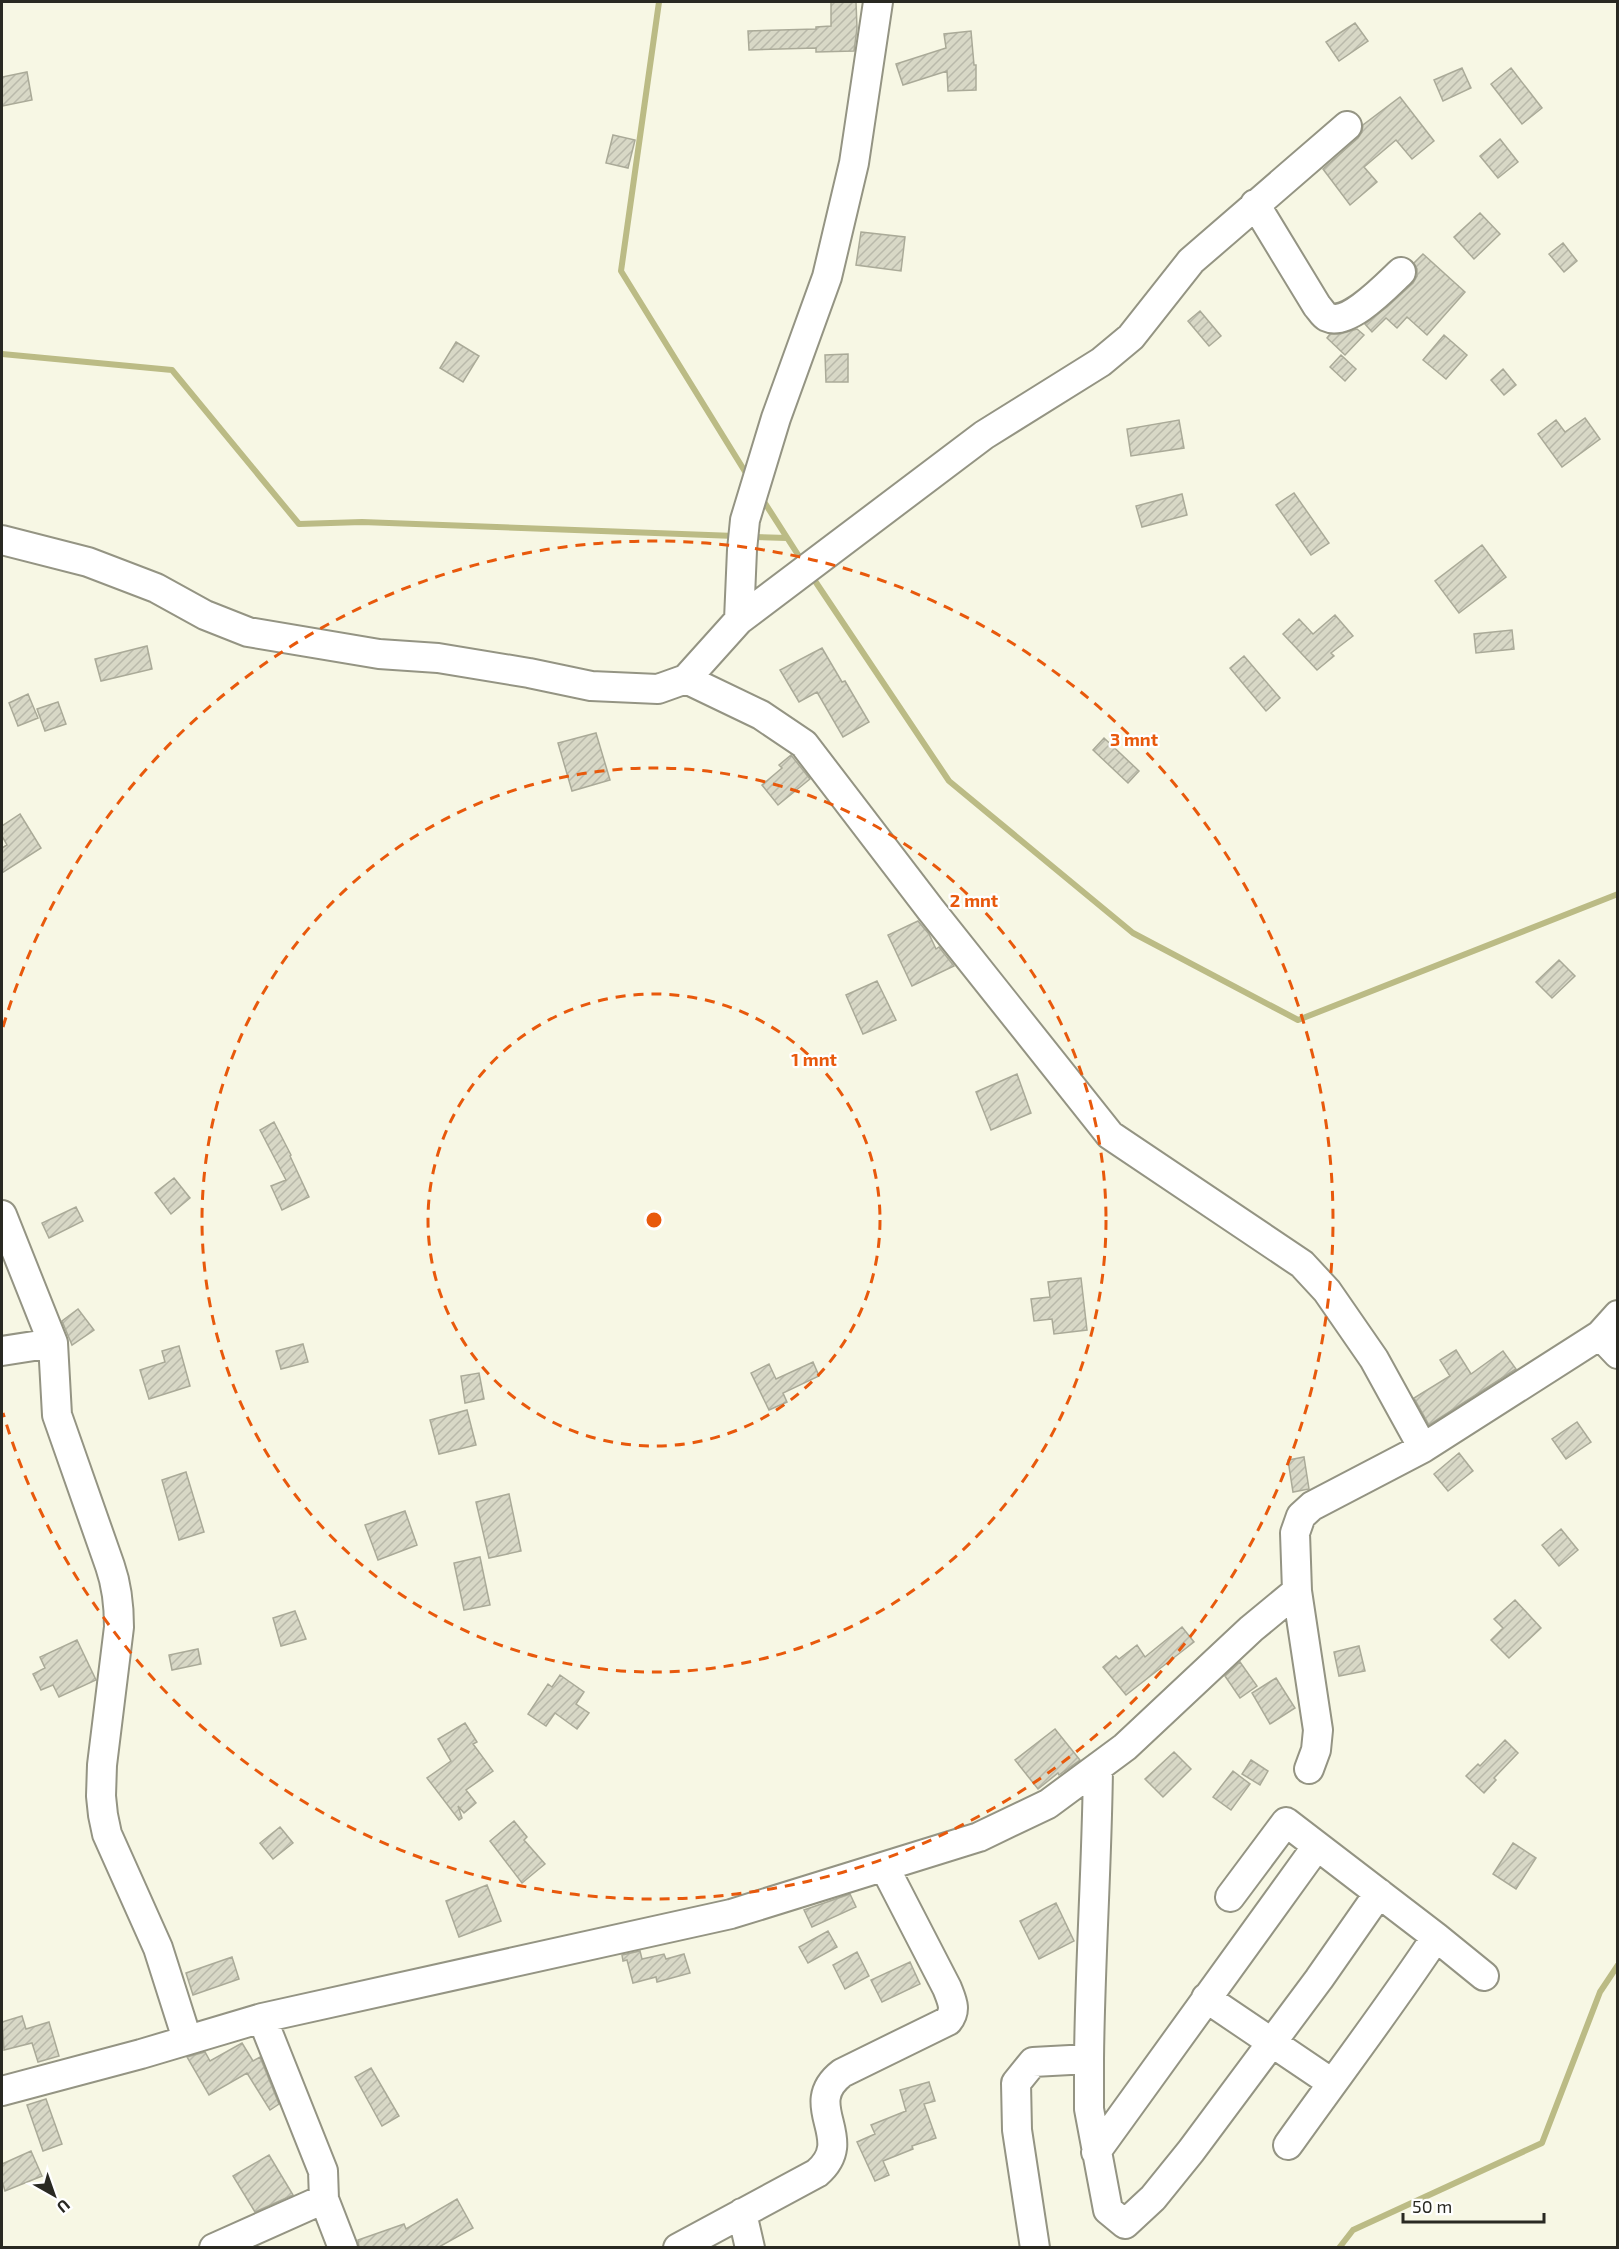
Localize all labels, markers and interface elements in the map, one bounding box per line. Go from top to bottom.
text: 3 mnt [1110,728,1159,750]
text: 2 mnt [950,889,999,911]
text: 1 mnt [791,1048,837,1070]
centre of rings [644,1210,664,1230]
north arrow [24,2165,84,2225]
scale bar [1403,2186,1544,2224]
text: 50 m [1412,2195,1452,2217]
text: U [54,2196,74,2218]

